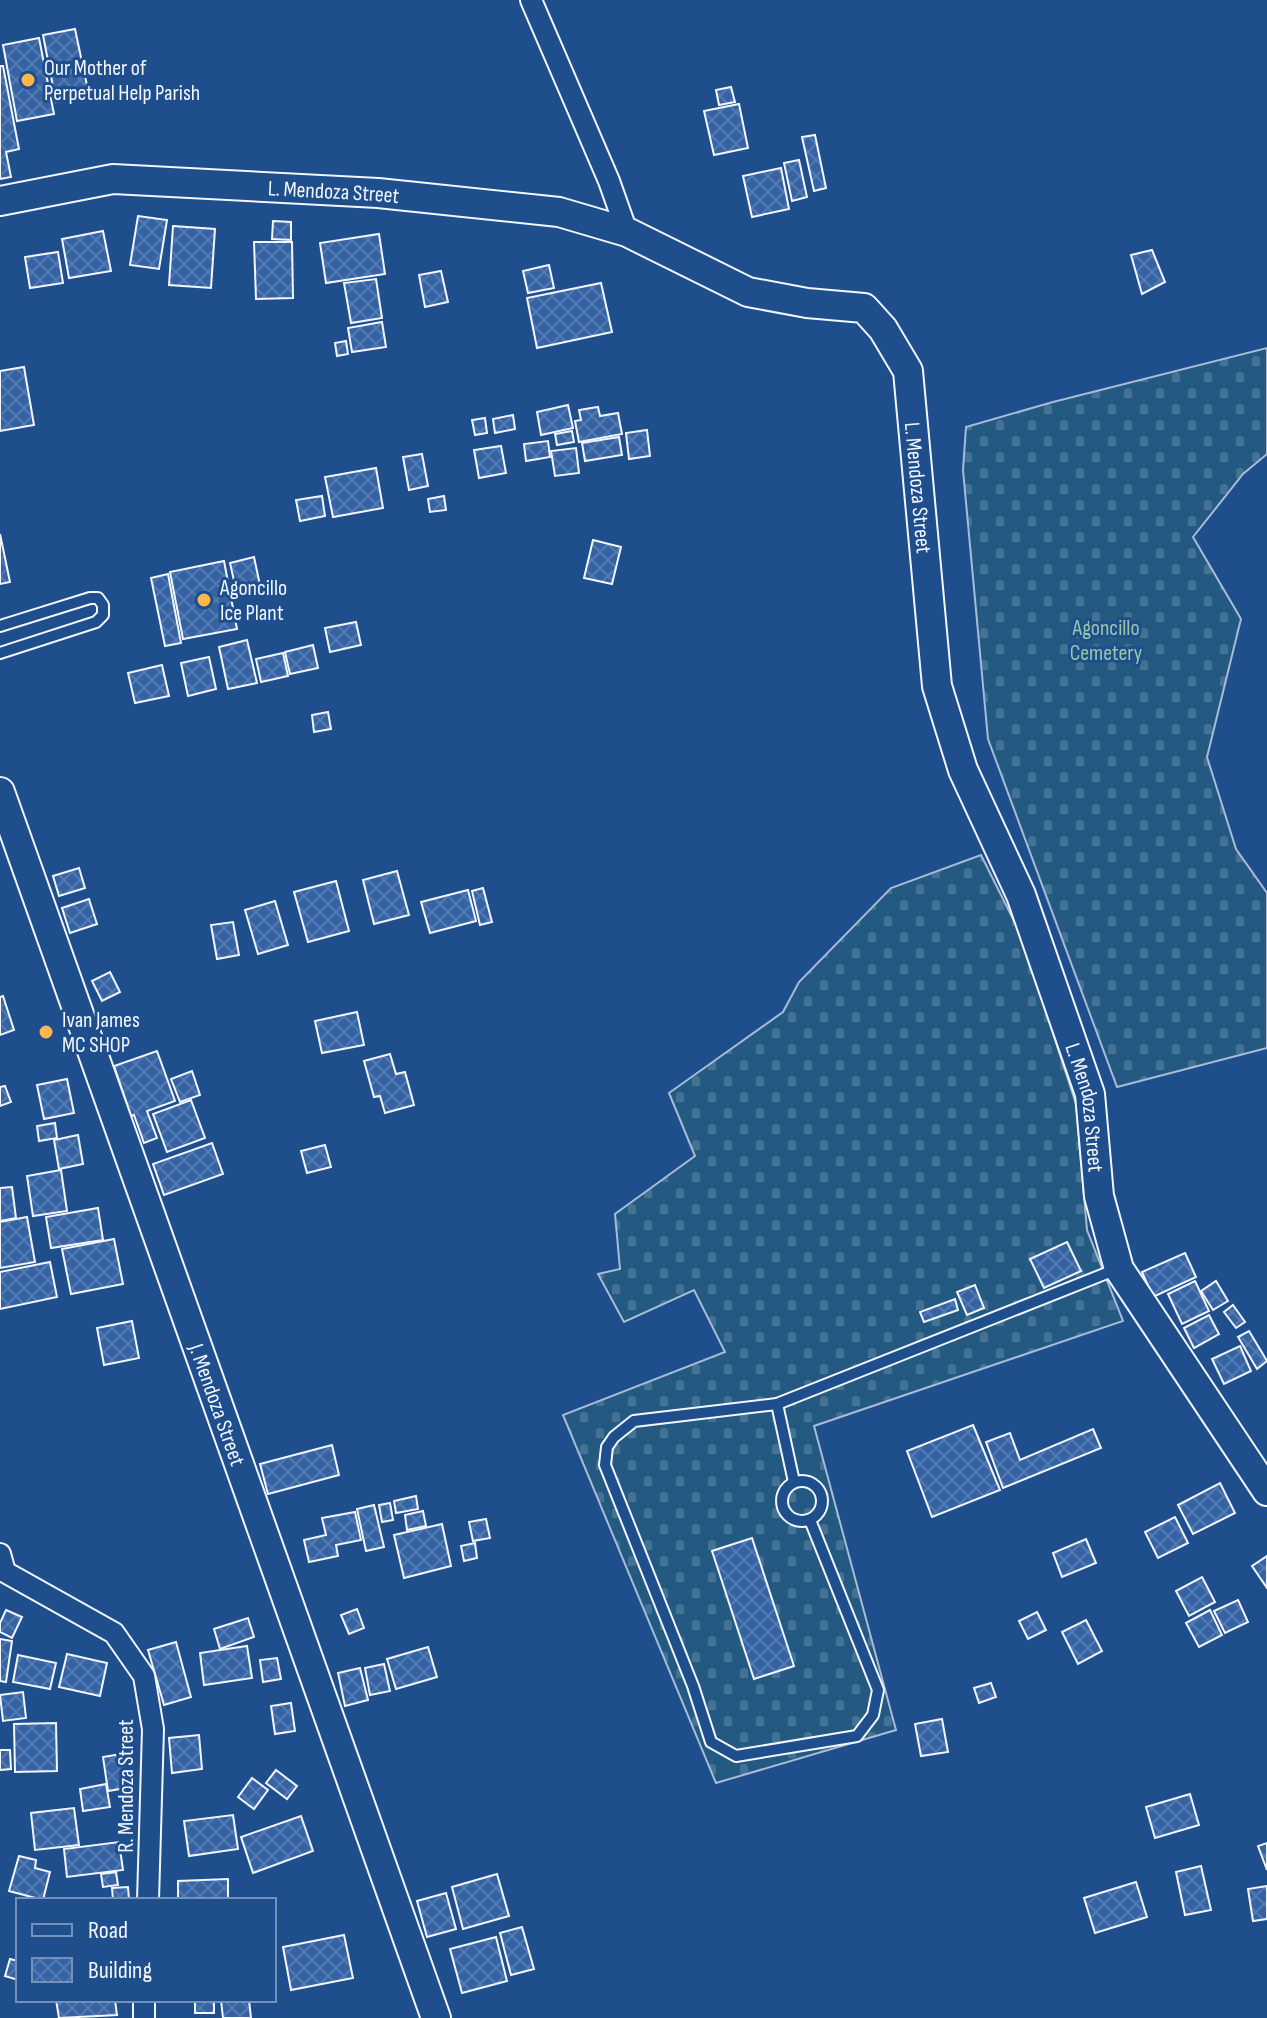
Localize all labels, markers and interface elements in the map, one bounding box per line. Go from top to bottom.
place label: Our Mother of Perpetual Help Parish [44,55,200,107]
marker: Our Mother of Perpetual Help Parish [19,71,37,89]
street label: L. Mendoza Street [267,175,401,210]
street label: L. Mendoza Street [898,421,937,555]
place label: Agoncillo Ice Plant [219,575,287,627]
marker: Agoncillo Ice Plant [195,591,213,609]
park label: Agoncillo Cemetery [1070,615,1143,667]
place label: Ivan James MC SHOP [62,1007,140,1059]
marker: Ivan James MC SHOP [37,1023,55,1041]
street label: L. Mendoza Street [1058,1040,1109,1174]
street label: J. Mendoza Street [182,1339,251,1470]
street label: R. Mendoza Street [113,1719,140,1853]
legend [16,1898,276,2002]
text: Road [88,1916,128,1945]
text: Building [88,1956,152,1985]

